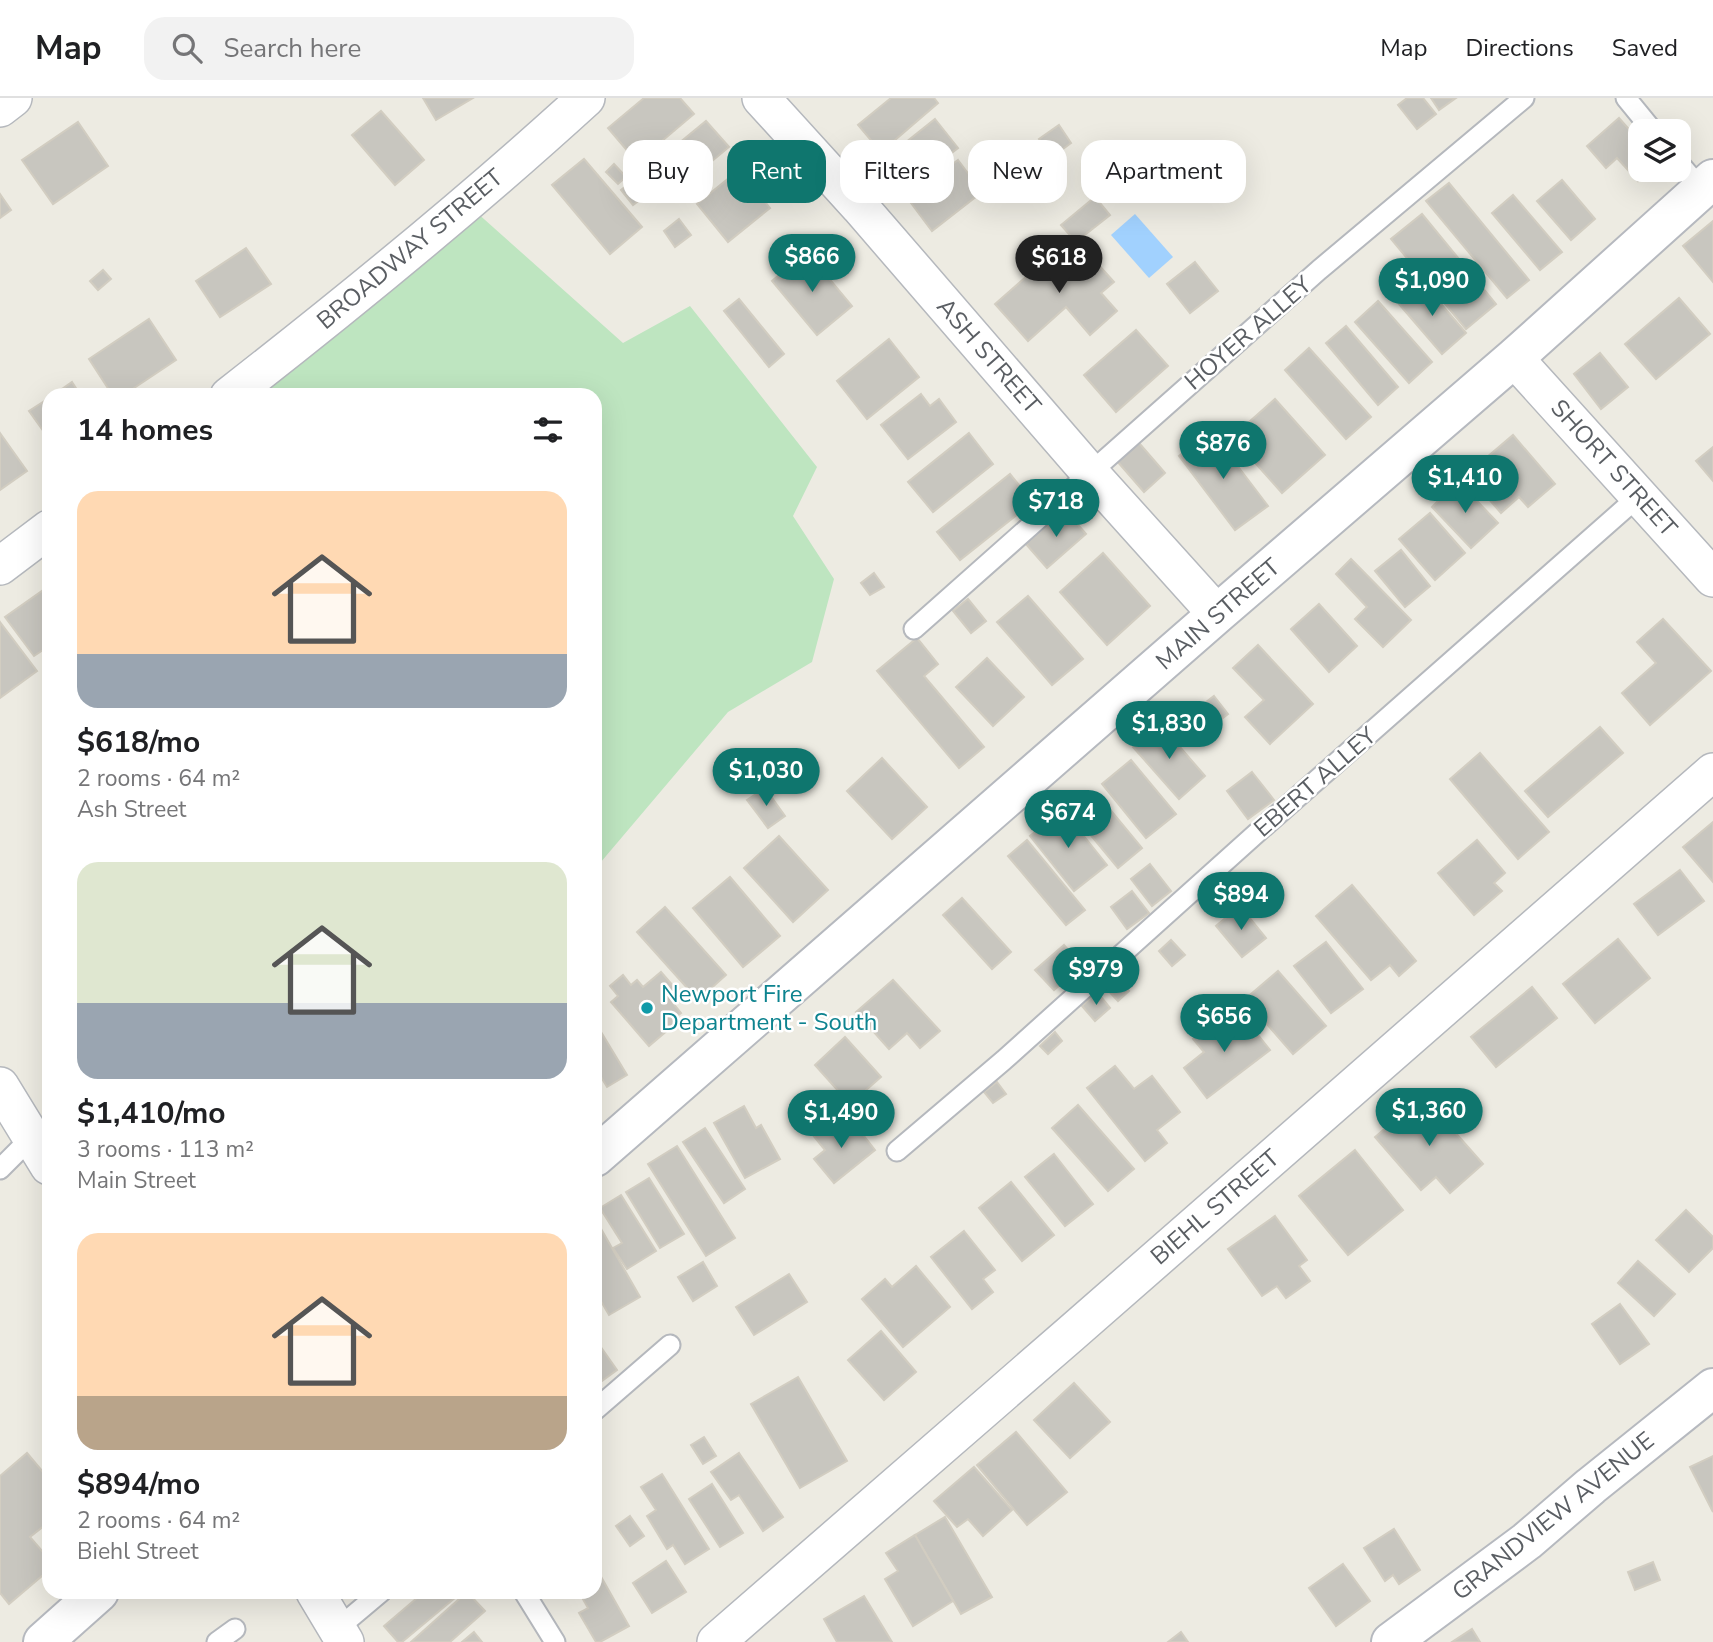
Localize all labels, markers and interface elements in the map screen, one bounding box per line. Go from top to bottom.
search box [144,17,634,80]
text: Map [35,26,102,71]
icon: search [168,29,206,67]
text: Search here [224,31,361,66]
text: Map [1380,32,1427,64]
text: Directions [1465,32,1574,64]
text: Saved [1612,32,1678,64]
map controls [1628,119,1691,182]
button: layers [1628,119,1691,182]
chip: Buy [623,140,713,203]
chip: Rent [727,140,826,203]
chip: Filters [840,140,954,203]
chip: New [968,140,1067,203]
chip: Apartment [1081,140,1246,203]
street label: BROADWAY STREET [310,161,510,336]
pin: $866 [771,234,853,294]
pin: $618 [1018,236,1100,295]
text: $866 [784,241,840,272]
text: $618 [1031,242,1087,273]
pin: $1,090 [1375,258,1489,318]
text: $1,090 [1395,265,1469,296]
street label: HOYER ALLEY [1178,269,1319,397]
street label: ASH STREET [930,291,1049,421]
street label: SHORT STREET [1544,392,1685,544]
text: 14 homes [77,410,213,451]
icon: filters [529,411,567,449]
pin: $876 [1182,422,1264,481]
text: $876 [1195,428,1251,459]
pin: $1,410 [1408,456,1522,515]
text: $1,410 [1428,462,1502,493]
pin: $718 [1015,480,1097,539]
text: $718 [1028,486,1084,517]
icon: home [259,536,385,662]
street label: MAIN STREET [1149,551,1287,677]
pin: $1,830 [1112,702,1226,761]
text: $1,830 [1132,708,1206,739]
street label: EBERT ALLEY [1247,720,1383,844]
text: $618/mo [77,722,200,763]
pin: $1,030 [709,748,823,808]
text: $1,030 [729,755,803,786]
text: 2 rooms · 64 m² [77,763,240,794]
pin: $674 [1027,790,1109,850]
text: Ash Street [77,794,186,825]
text: $674 [1040,797,1096,828]
pin: $894 [1200,872,1282,932]
text: $894 [1213,879,1269,910]
icon: home [259,907,385,1033]
pin: $979 [1055,948,1137,1007]
text: $979 [1068,954,1124,985]
place label: Newport Fire Department - South [661,978,877,1038]
pin: $656 [1183,995,1265,1054]
marker: Newport Fire Department - South [639,1000,655,1016]
text: $656 [1196,1001,1252,1032]
pin: $1,360 [1372,1088,1486,1148]
pin: $1,490 [784,1090,898,1150]
text: $1,410/mo [77,1093,226,1134]
text: $1,360 [1392,1095,1466,1126]
text: $1,490 [804,1097,878,1128]
text: 3 rooms · 113 m² [77,1134,254,1165]
street label: BIEHL STREET [1144,1142,1287,1272]
text: Main Street [77,1165,196,1196]
icon: home [259,1278,385,1404]
street label: GRANDVIEW AVENUE [1445,1425,1661,1607]
text: $894/mo [77,1464,200,1505]
text: 2 rooms · 64 m² [77,1505,240,1536]
text: Biehl Street [77,1536,199,1567]

